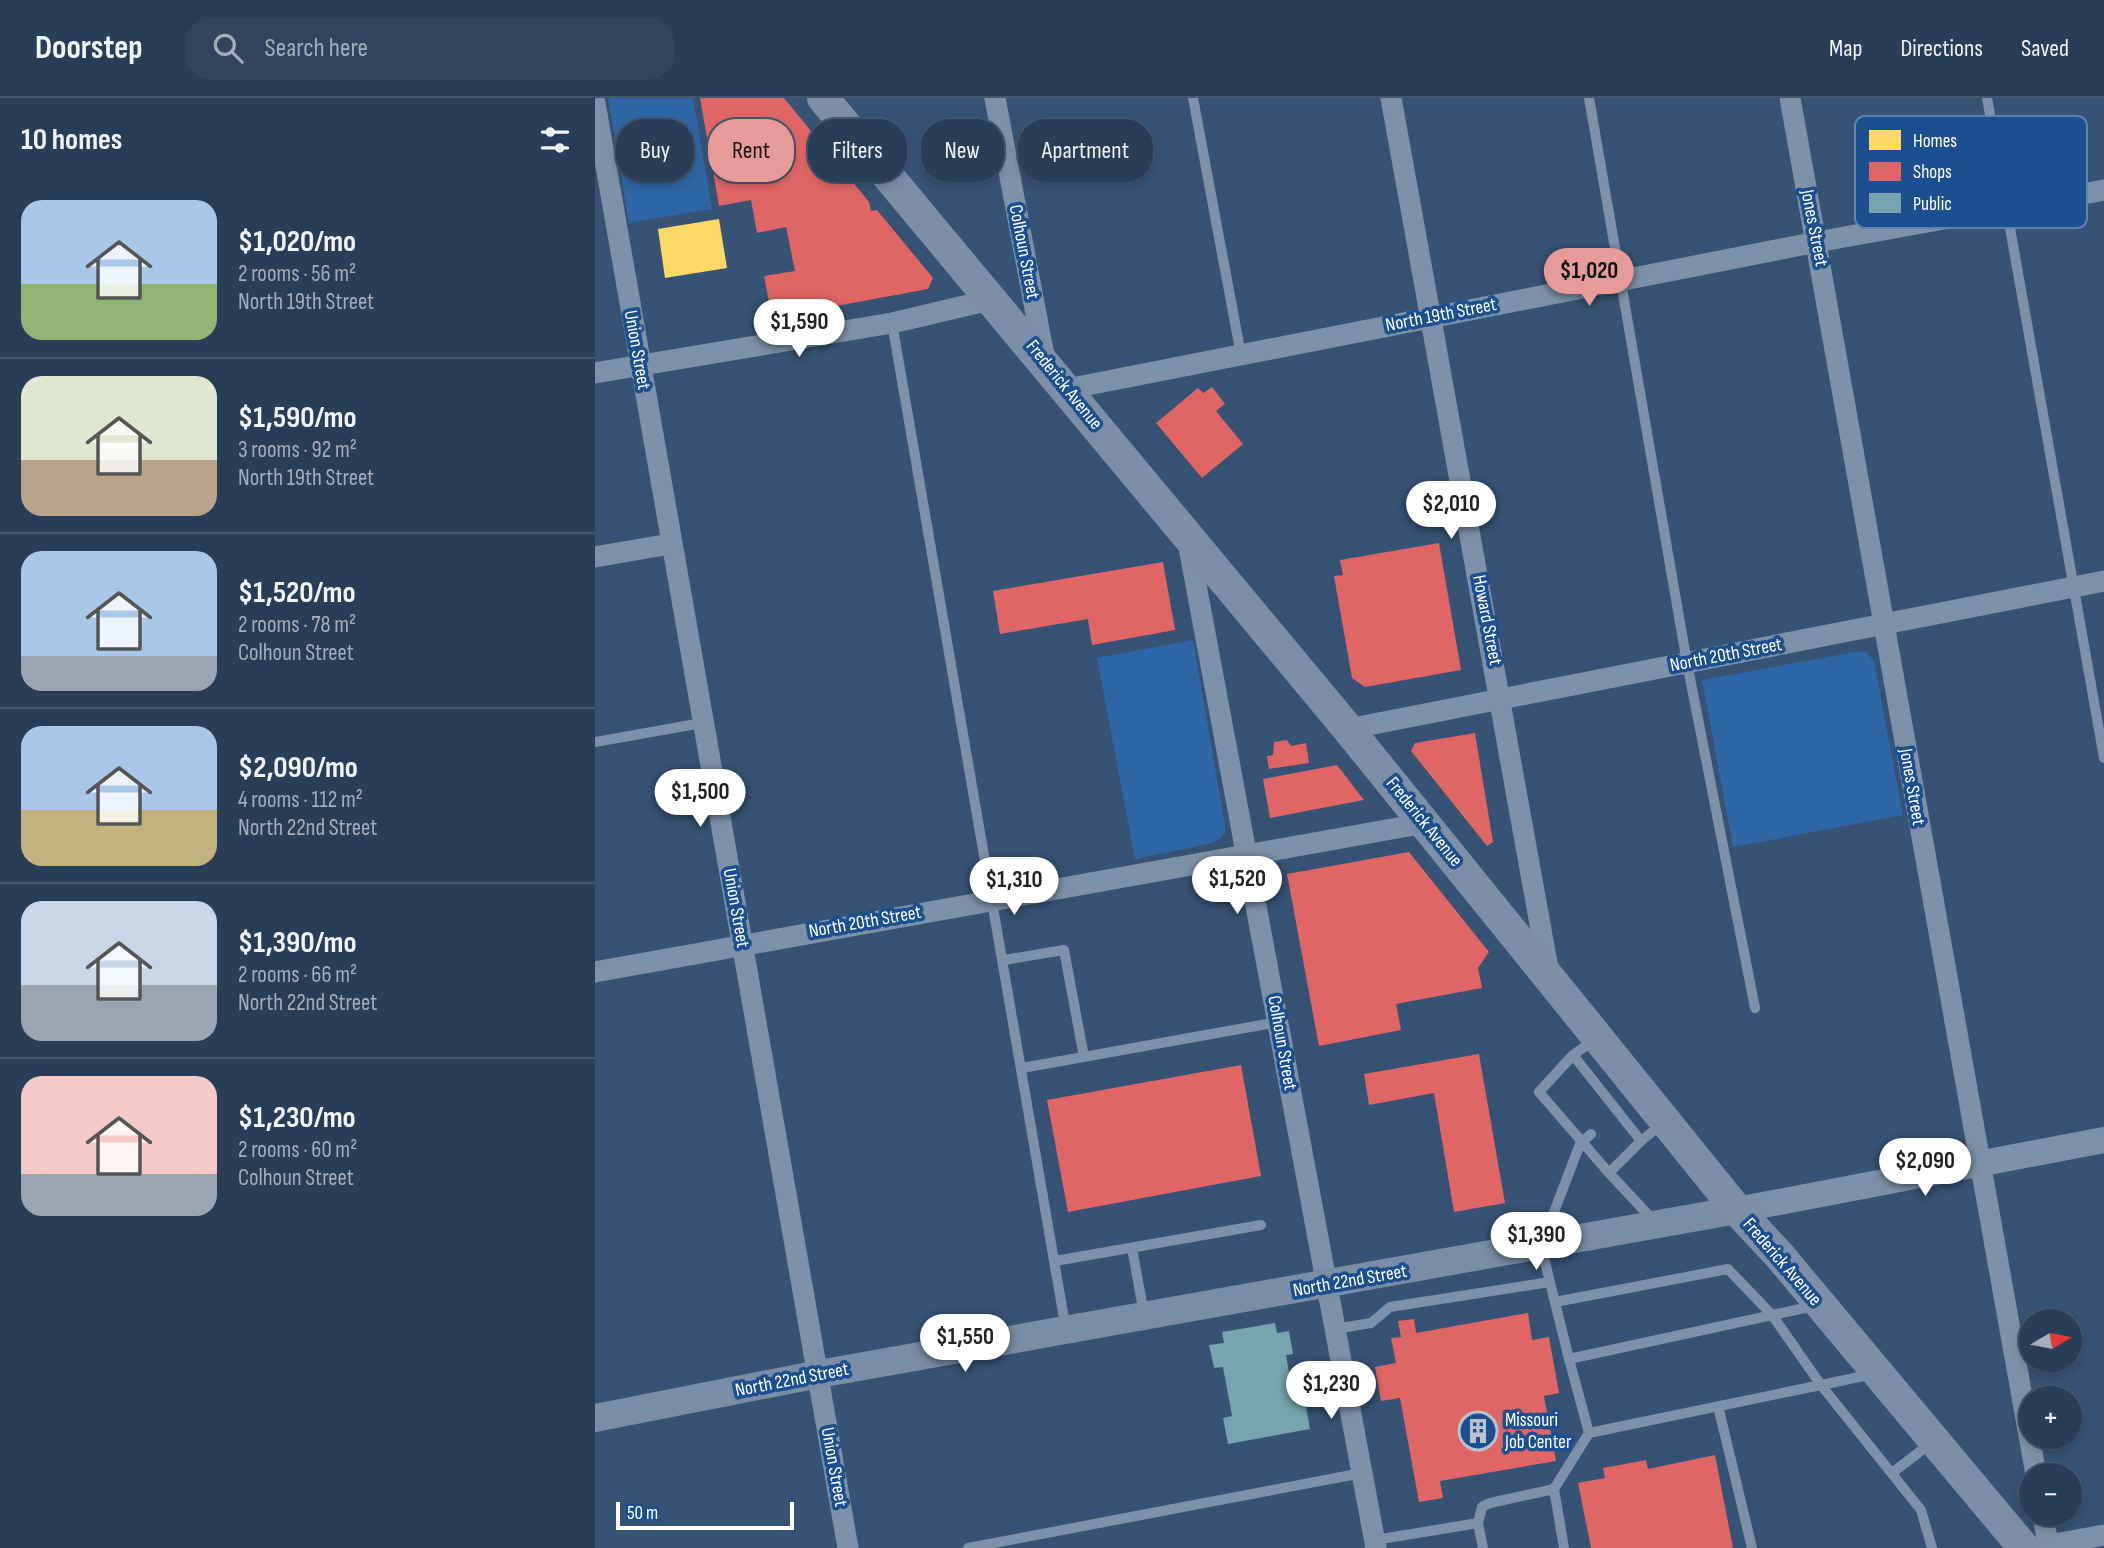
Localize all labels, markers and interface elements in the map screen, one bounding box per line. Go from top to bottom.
search box [185,17,675,80]
text: Doorstep [35,28,143,68]
icon: search [209,29,247,67]
text: Search here [265,33,368,64]
text: Map [1829,34,1862,63]
text: Directions [1900,34,1983,63]
text: Saved [2021,34,2069,63]
legend [1855,116,2087,228]
chip: Buy [616,119,694,182]
chip: Rent [708,119,794,182]
chip: Filters [808,119,907,182]
chip: New [921,119,1004,182]
chip: Apartment [1018,119,1153,182]
icon: filters [536,121,574,159]
text: 10 homes [21,122,122,158]
text: Homes [1913,130,1957,153]
text: Shops [1913,161,1952,184]
street label: Jones Street [1795,187,1833,268]
text: Public [1913,193,1952,216]
street label: Colhoun Street [1004,203,1044,301]
text: $1,020/mo [238,224,356,260]
icon: home [77,228,161,312]
pin: $1,020 [1532,248,1646,308]
text: $1,020 [1560,257,1618,285]
text: 2 rooms · 56 m² [238,260,356,288]
text: North 19th Street [238,288,374,316]
street label: North 19th Street [1384,293,1499,337]
pin: $1,590 [742,300,856,359]
text: $1,590 [770,308,828,336]
street label: Union Street [619,309,655,392]
street label: Frederick Avenue [1021,335,1107,435]
text: $1,590/mo [238,400,357,436]
icon: home [77,404,161,488]
text: 3 rooms · 92 m² [238,436,357,464]
text: North 19th Street [238,464,374,492]
pin: $2,010 [1394,482,1508,541]
text: $2,010 [1422,490,1480,518]
street label: Howard Street [1467,573,1507,667]
text: $1,520/mo [238,575,356,611]
icon: home [77,579,161,663]
text: 2 rooms · 78 m² [238,611,356,639]
street label: North 20th Street [1668,633,1784,677]
text: Colhoun Street [238,639,354,667]
street label: Jones Street [1894,746,1930,827]
text: $2,090/mo [238,750,358,786]
icon: home [77,754,161,838]
pin: $1,500 [643,770,757,829]
street label: Frederick Avenue [1381,772,1467,872]
text: $1,500 [671,778,729,806]
text: 4 rooms · 112 m² [238,786,363,814]
text: North 22nd Street [238,814,377,842]
pin: $1,520 [1180,856,1294,916]
pin: $1,310 [957,858,1071,917]
text: $1,520 [1208,865,1266,893]
text: $1,310 [986,866,1042,894]
street label: Union Street [718,867,754,950]
street label: North 20th Street [807,901,923,943]
text: $1,390/mo [238,925,357,961]
icon: home [77,929,161,1013]
text: 2 rooms · 66 m² [238,961,357,989]
text: North 22nd Street [238,989,377,1017]
street label: Colhoun Street [1262,994,1302,1092]
text: $1,230/mo [238,1100,356,1136]
icon: home [77,1104,161,1188]
text: 2 rooms · 60 m² [238,1136,357,1164]
pin: $2,090 [1868,1138,1982,1198]
text: $2,090 [1895,1147,1955,1175]
text: Colhoun Street [238,1164,354,1192]
pin: $1,390 [1479,1212,1593,1272]
street label: Frederick Avenue [1738,1213,1826,1311]
text: $1,390 [1507,1221,1565,1249]
street label: North 22nd Street [1291,1260,1409,1302]
north arrow [2019,1309,2083,1372]
map controls [2019,1309,2082,1526]
pin: $1,550 [908,1314,1022,1374]
text: $1,550 [936,1323,994,1351]
street label: North 22nd Street [733,1358,851,1402]
pin: $1,230 [1274,1362,1388,1421]
text: $1,230 [1302,1370,1360,1398]
button: + [2019,1386,2082,1449]
place label: Missouri Job Center [1504,1409,1572,1454]
building icon: Missouri Job Center [1457,1410,1499,1452]
street label: Union Street [816,1426,852,1509]
button: − [2019,1463,2082,1526]
scale bar [616,1499,795,1531]
text: 50 m [627,1502,658,1525]

